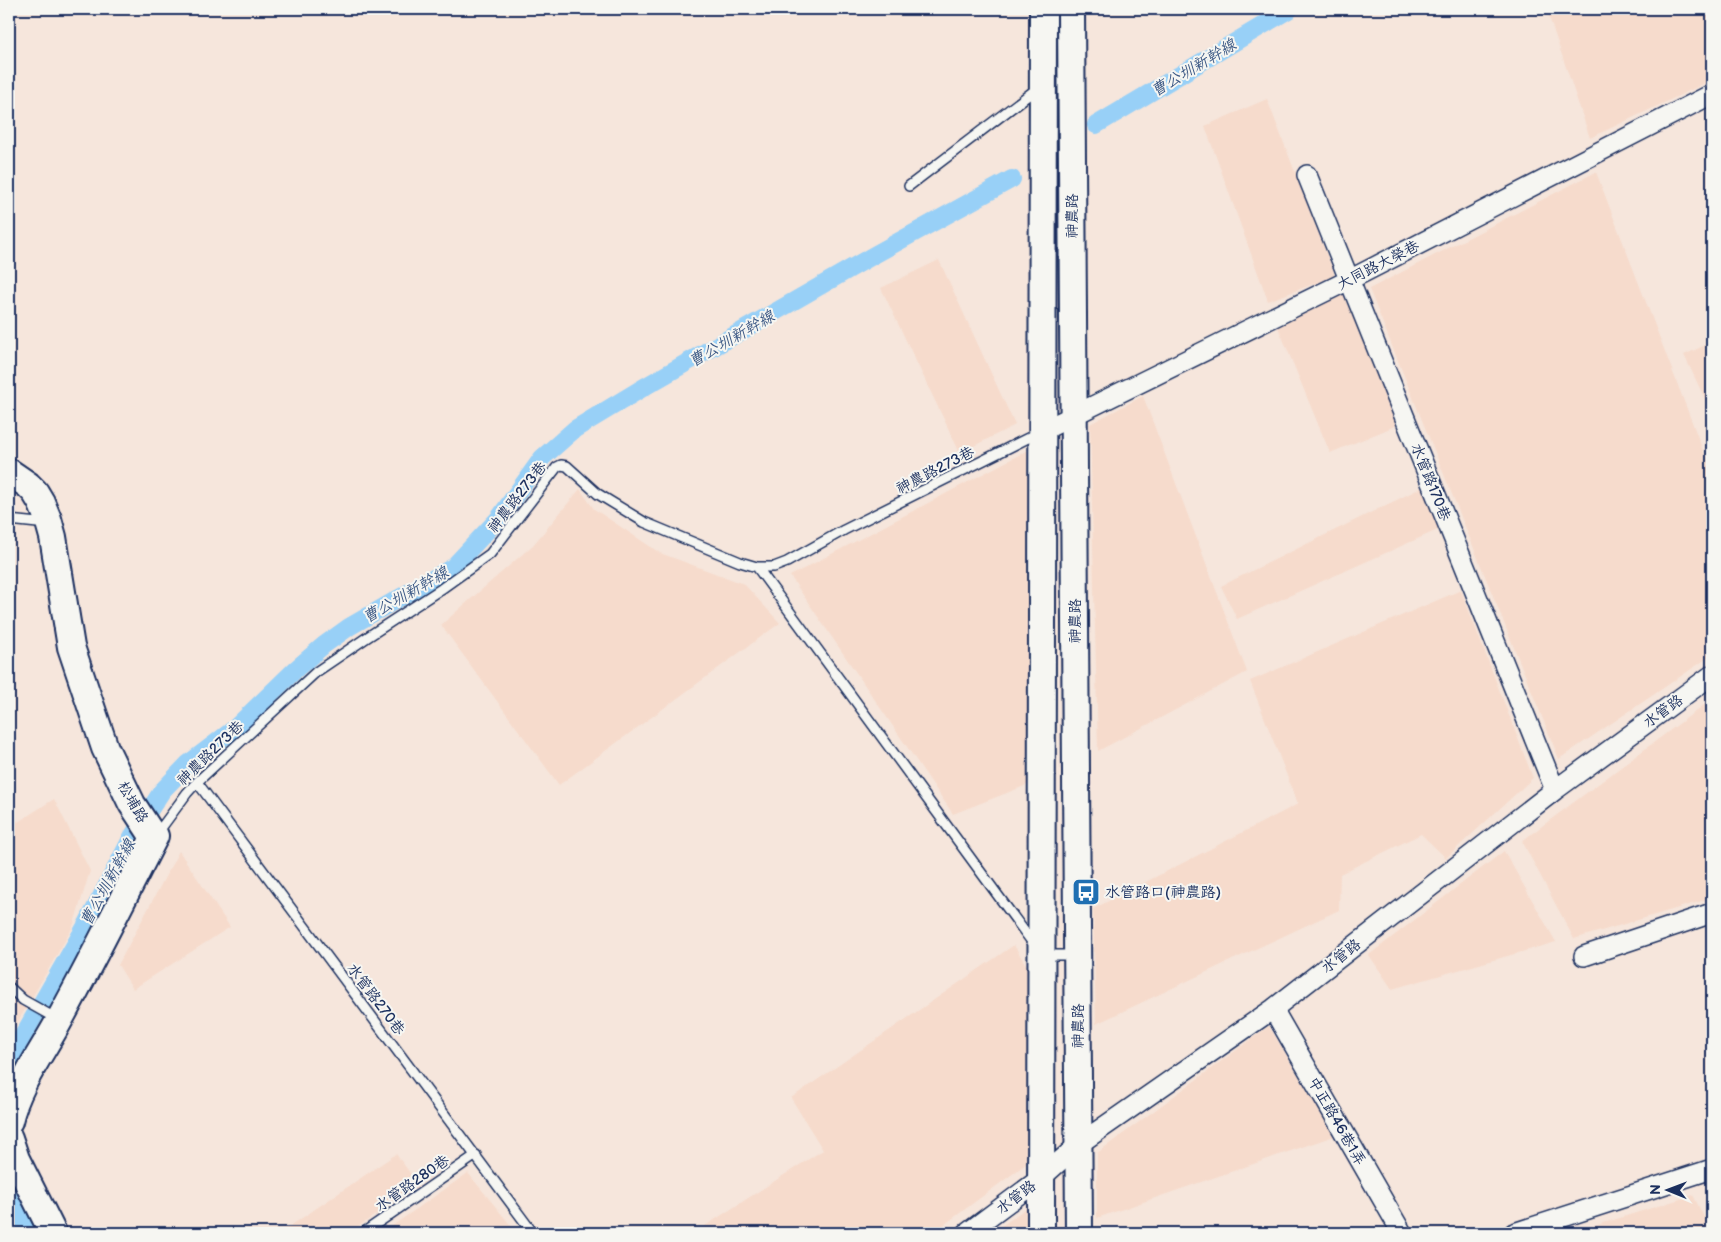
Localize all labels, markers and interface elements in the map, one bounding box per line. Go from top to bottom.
water label: 曹公圳新幹線 [1148,35,1241,101]
street label: 神農路 [1063,193,1082,239]
street label: 大同路大榮巷 [1334,237,1423,294]
water label: 曹公圳新幹線 [685,307,779,372]
street label: 水管路170巷 [1406,441,1455,524]
street label: 神農路273巷 [893,443,978,498]
street label: 神農路273巷 [484,458,551,537]
water label: 曹公圳新幹線 [359,563,453,628]
street label: 神農路 [1066,598,1085,644]
street label: 水管路 [1640,690,1687,732]
street label: 神農路273巷 [173,717,248,790]
street label: 松埔路 [113,778,152,826]
water label: 曹公圳新幹線 [77,835,140,929]
bus stop icon: 水管路口(神農路) [1071,877,1101,907]
place label: 水管路口(神農路) [1105,883,1221,902]
street label: 水管路 [1318,935,1365,978]
street label: 水管路270巷 [342,960,409,1039]
street label: 神農路 [1069,1003,1088,1049]
street label: 中正路46巷1弄 [1304,1074,1370,1169]
street label: 水管路280巷 [371,1151,453,1216]
north arrow [1644,1164,1694,1214]
street label: 水管路 [993,1176,1040,1219]
text: N [1647,1184,1664,1195]

